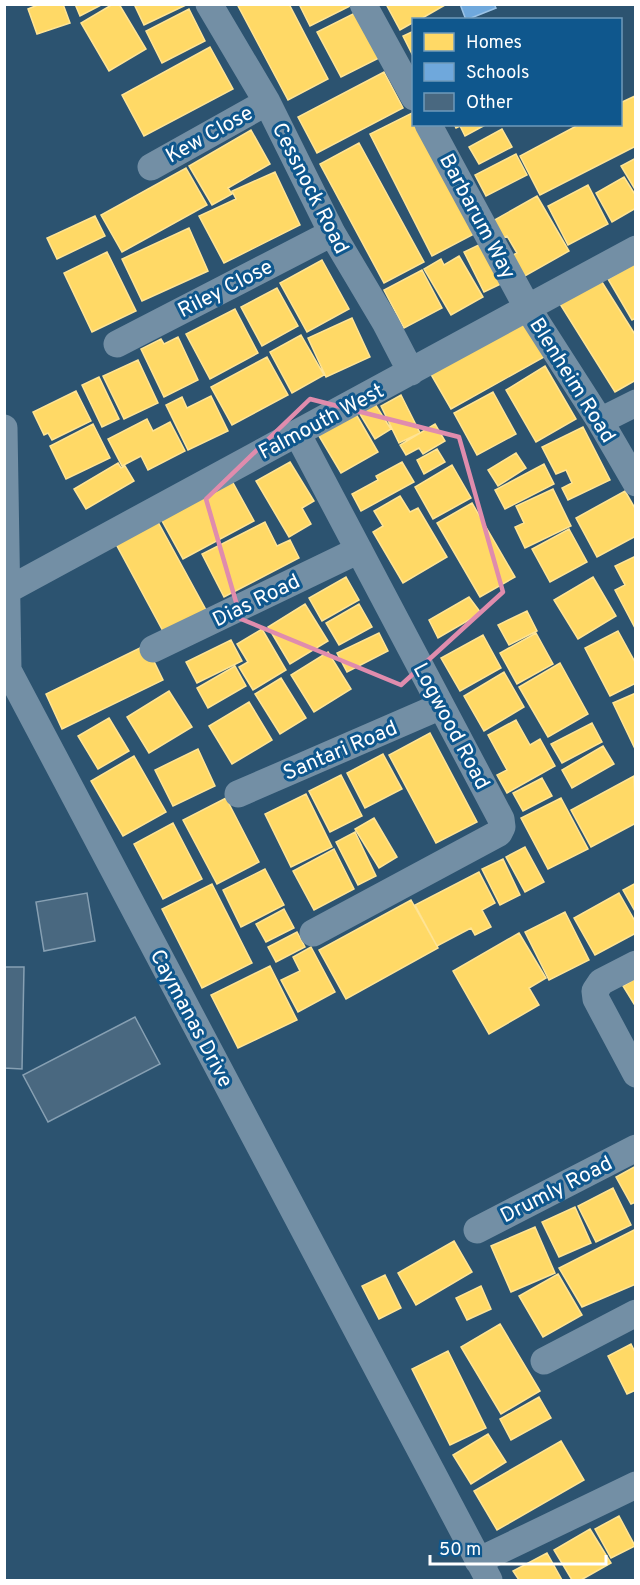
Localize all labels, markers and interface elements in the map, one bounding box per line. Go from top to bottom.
legend [412,18,622,126]
text: Homes [466,32,522,55]
text: Schools [466,62,529,85]
text: Other [466,92,513,115]
street label: Kew Close [161,100,258,170]
street label: Cessnock Road [265,118,354,259]
street label: Barbarum Way [432,149,521,284]
street label: Riley Close [174,254,278,325]
street label: Blenheim Road [522,313,621,448]
street label: Falmouth West [254,378,389,467]
street label: Dias Road [208,569,305,634]
street label: Logwood Road [406,659,495,795]
street label: Santari Road [279,715,402,788]
street label: Caymanas Drive [143,945,238,1092]
street label: Drumly Road [496,1151,617,1230]
scale bar [430,1528,606,1566]
text: 50 m [439,1539,481,1562]

